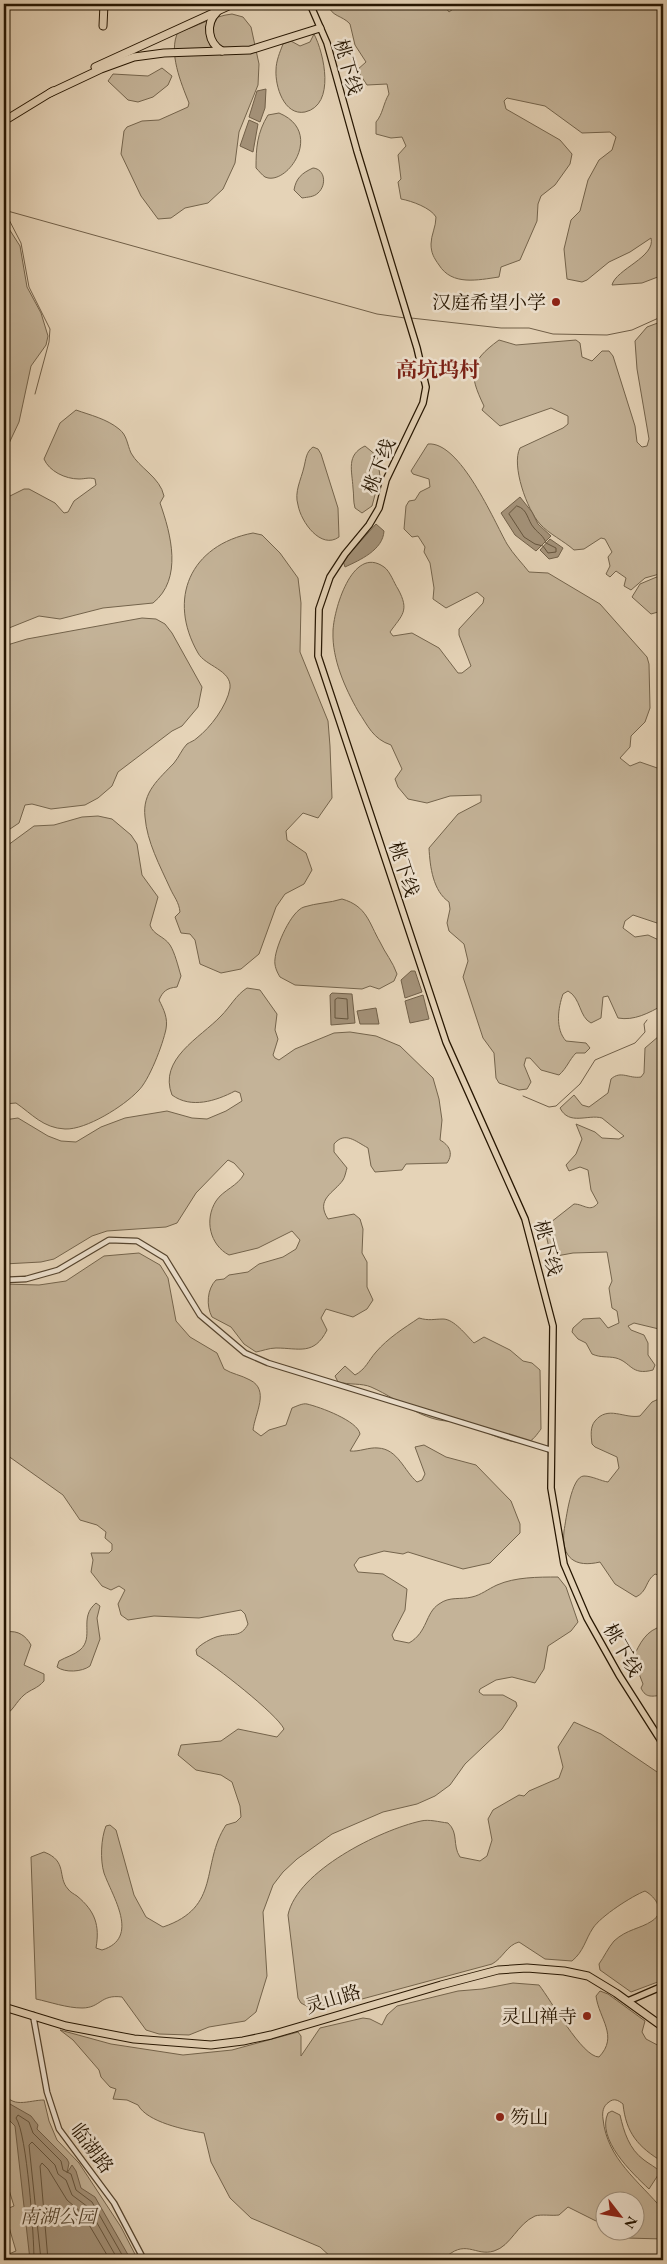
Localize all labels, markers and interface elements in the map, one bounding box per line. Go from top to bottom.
street label: 桃下线 [328,36,368,98]
place label: 汉庭希望小学 [432,290,546,315]
marker: 汉庭希望小学 [550,296,562,308]
district label: 高坑坞村 [396,356,480,383]
street label: 桃下线 [357,435,401,497]
street label: 桃下线 [383,838,425,900]
street label: 桃下线 [529,1217,567,1279]
street label: 桃下线 [598,1619,648,1681]
street label: 灵山路 [302,1979,364,2019]
place label: 灵山禅寺 [501,2004,577,2029]
marker: 灵山禅寺 [581,2010,593,2022]
place label: 笏山 [510,2105,548,2130]
marker: 笏山 [494,2111,506,2123]
street label: 临湖路 [65,2118,119,2178]
north arrow [594,2192,644,2242]
park label: 南湖公园 [20,2204,99,2229]
text: N [620,2213,642,2233]

